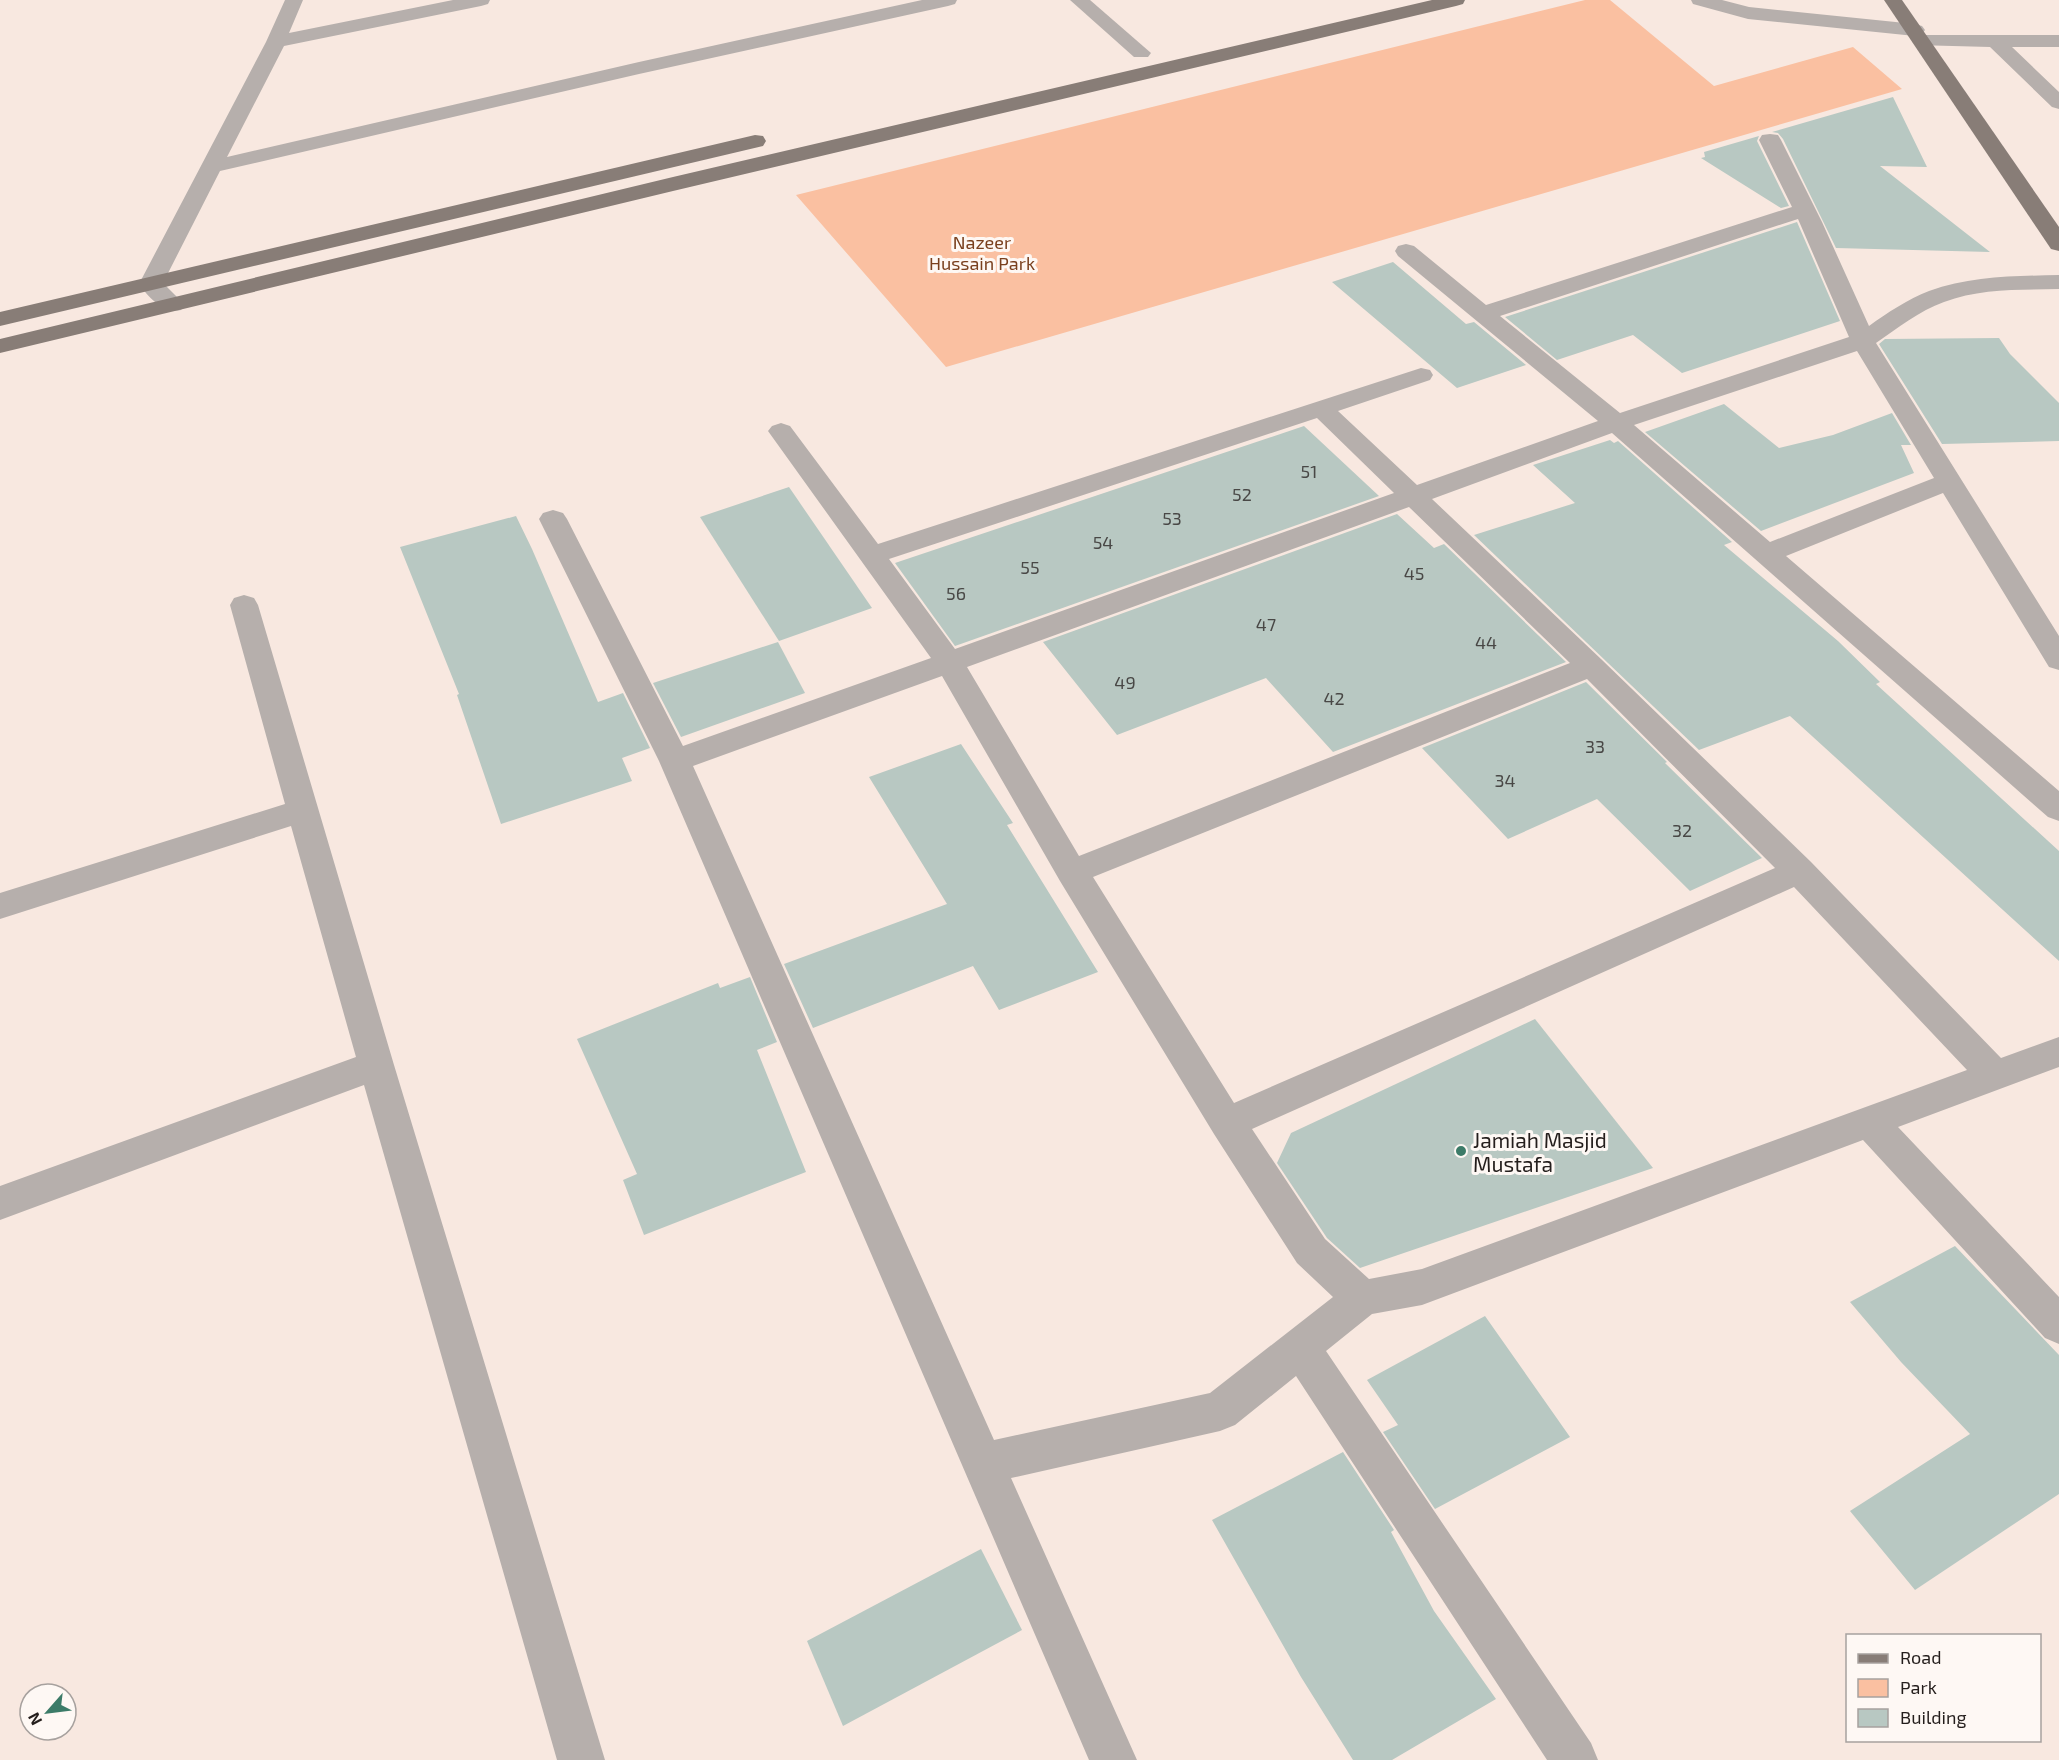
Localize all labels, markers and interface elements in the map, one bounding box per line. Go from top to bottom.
park label: Nazeer Hussain Park [929,231,1035,274]
house number: 51 [1301,460,1317,482]
house number: 52 [1232,483,1252,505]
house number: 53 [1162,507,1182,529]
house number: 54 [1093,531,1113,553]
house number: 55 [1020,556,1040,578]
house number: 45 [1404,562,1424,584]
house number: 56 [946,582,966,604]
house number: 47 [1256,613,1276,635]
house number: 44 [1475,631,1497,653]
house number: 49 [1114,671,1136,693]
house number: 42 [1323,687,1345,709]
house number: 33 [1585,735,1605,757]
house number: 34 [1494,769,1516,791]
house number: 32 [1672,819,1692,841]
place label: Jamiah Masjid Mustafa [1473,1127,1607,1176]
marker: Jamiah Masjid Mustafa [1454,1144,1468,1158]
legend [1846,1634,2041,1742]
text: Road [1900,1646,1941,1668]
text: Park [1900,1676,1937,1698]
north arrow [18,1682,78,1742]
text: Building [1900,1706,1967,1728]
text: N [23,1710,45,1729]

